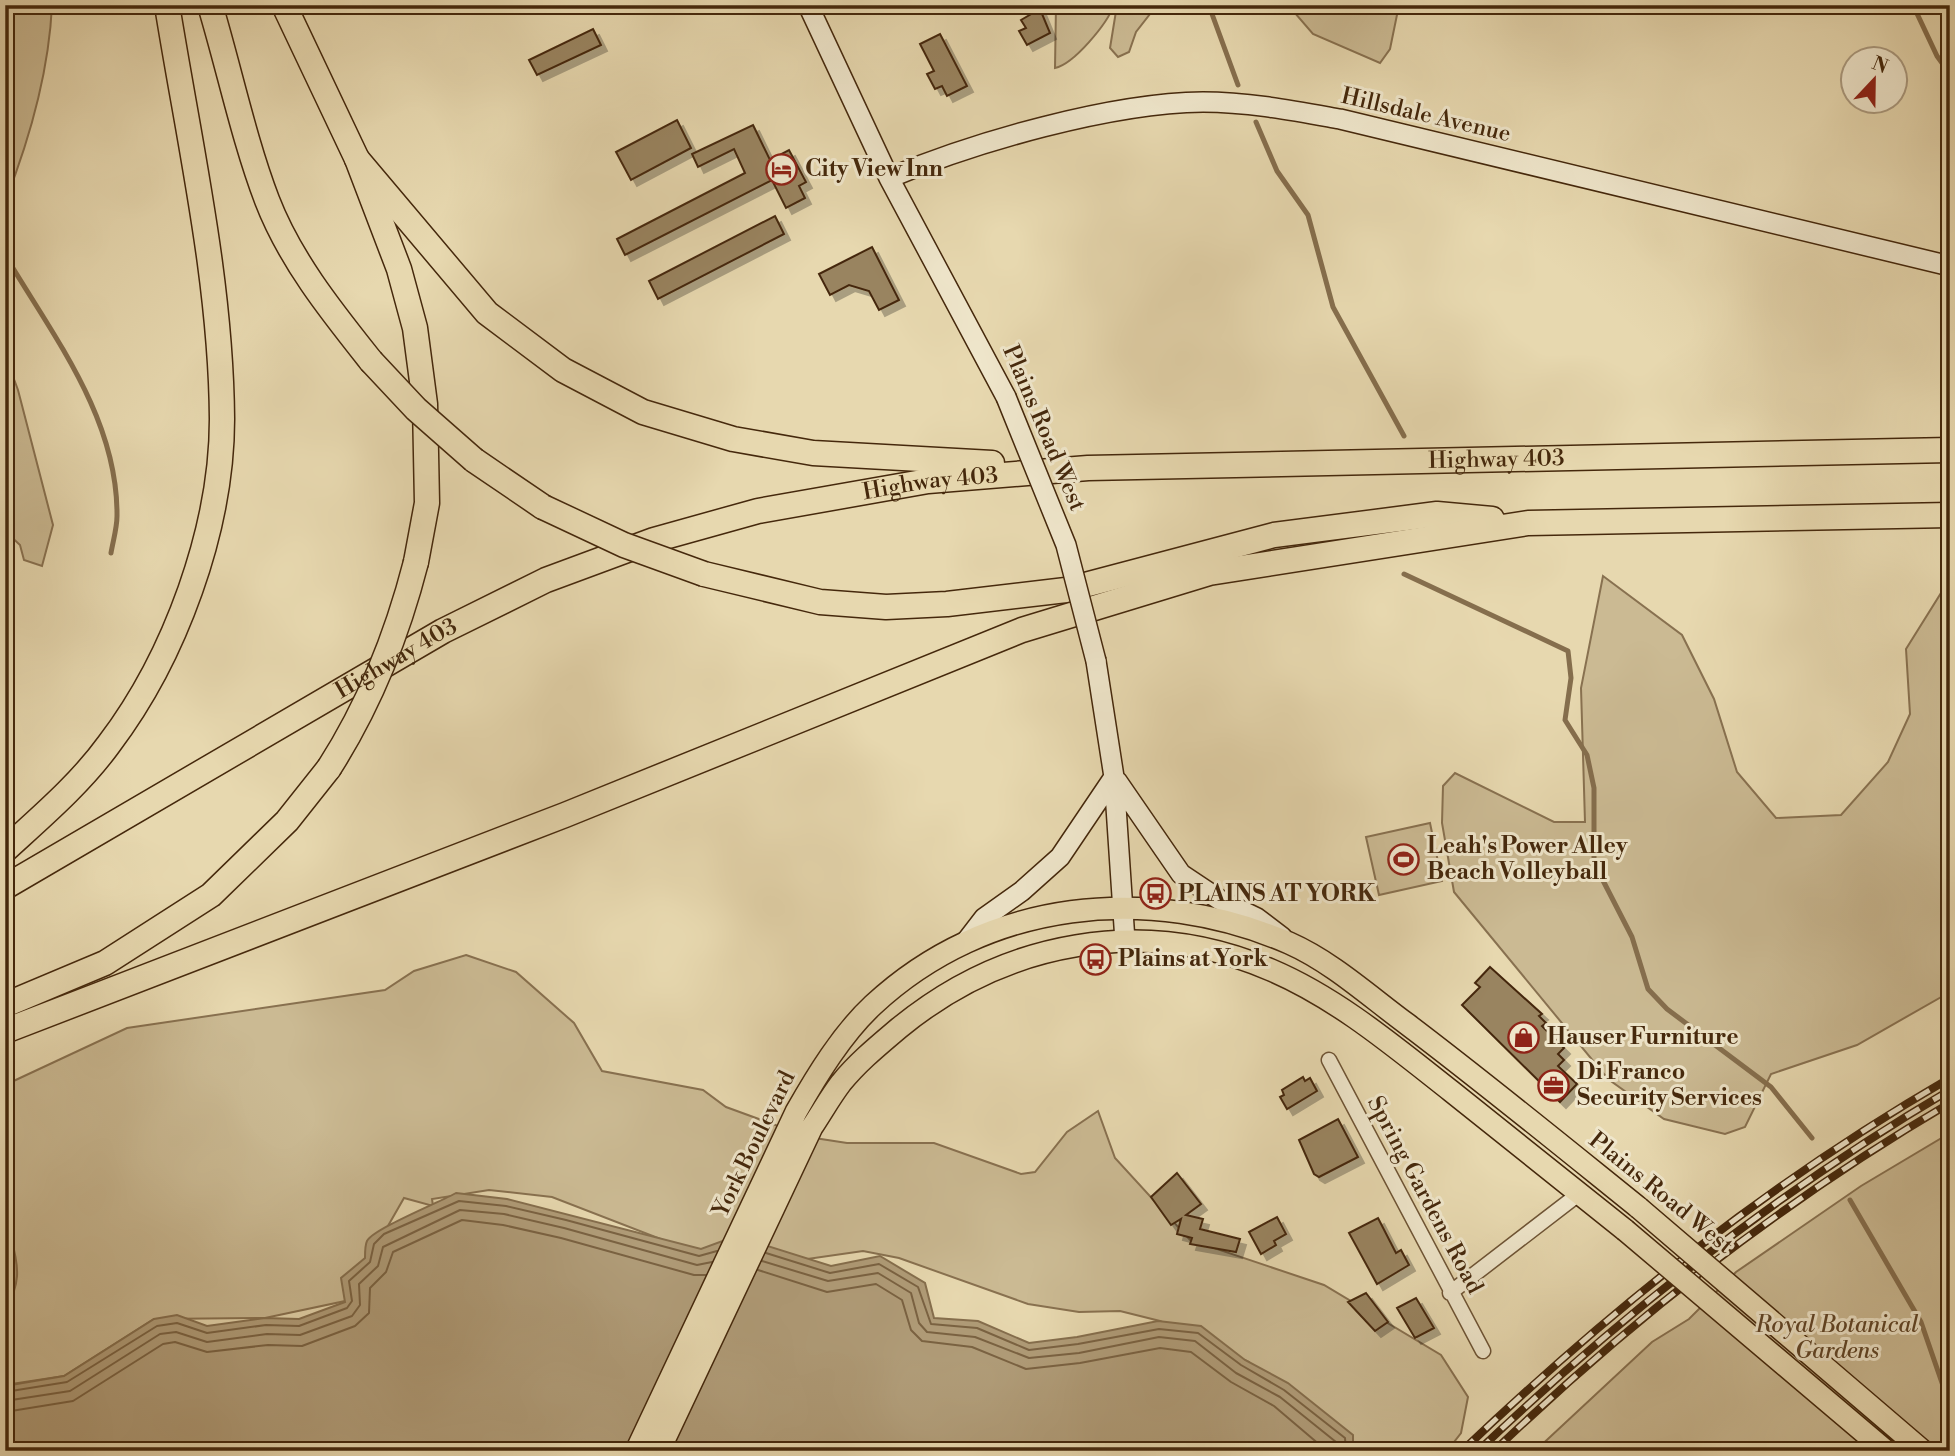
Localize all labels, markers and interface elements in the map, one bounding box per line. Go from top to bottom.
north arrow [1840,46,1910,116]
text: N [1869,51,1891,79]
street label: Hillsdale Avenue [1338,82,1514,148]
hotel icon: City View Inn [765,152,799,186]
place label: City View Inn [805,155,943,183]
street label: Plains Road West [996,341,1092,515]
street label: Highway 403 [1428,444,1565,475]
street label: Highway 403 [860,461,999,506]
street label: Highway 403 [330,612,462,705]
place label: Leah's Power Alley Beach Volleyball [1427,832,1628,886]
sports icon: Leah's Power Alley Beach Volleyball [1387,842,1421,876]
bus stop icon: PLAINS AT YORK [1138,877,1172,911]
place label: PLAINS AT YORK [1178,880,1376,908]
bus stop icon: Plains at York [1078,942,1112,976]
place label: Plains at York [1118,945,1268,973]
shop icon: Hauser Furniture [1507,1020,1541,1054]
place label: Hauser Furniture [1547,1023,1739,1051]
place label: Di Franco Security Services [1577,1058,1762,1112]
street label: York Boulevard [706,1066,801,1223]
office icon: Di Franco Security Services [1537,1068,1571,1102]
street label: Spring Gardens Road [1361,1091,1489,1299]
street label: Plains Road West [1583,1126,1739,1260]
park label: Royal Botanical Gardens [1754,1311,1919,1365]

